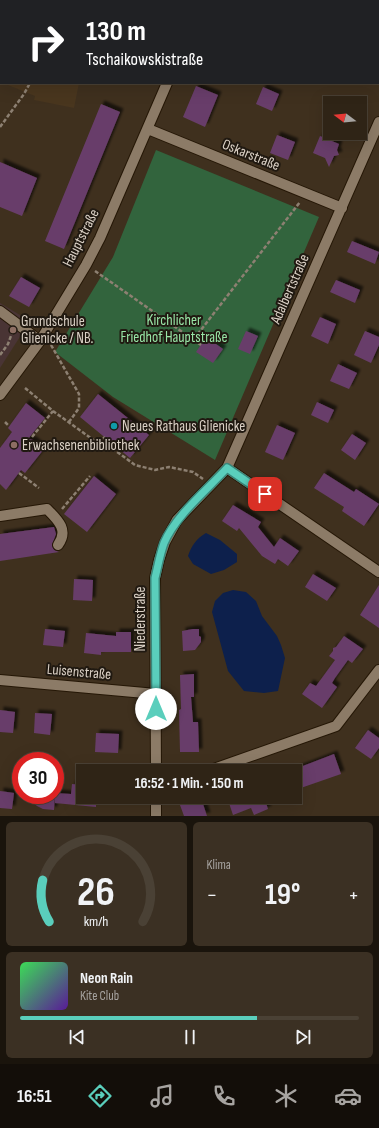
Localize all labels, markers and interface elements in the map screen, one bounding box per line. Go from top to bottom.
text: 130 m [86,15,146,48]
icon: right [20,16,72,68]
text: Tschaikowskistraße [86,49,203,70]
north arrow [323,96,367,140]
map controls [323,96,367,140]
street label: Oskarstraße [219,135,283,175]
street label: Hauptstraße [58,206,104,270]
street label: Adalbertstraße [266,251,314,328]
park label: Kirchlicher Friedhof Hauptstraße [121,311,227,347]
place label: Grundschule Glienicke / NB. [21,312,93,348]
marker: Grundschule Glienicke / NB. [8,325,18,335]
place label: Neues Rathaus Glienicke [122,417,245,436]
marker: Neues Rathaus Glienicke [109,421,119,431]
place label: Erwachsenenbibliothek [22,436,140,455]
marker: Erwachsenenbibliothek [9,440,19,450]
pin [248,477,282,511]
icon: arrive [254,483,276,505]
street label: Niederstraße [131,587,150,651]
street label: Luisenstraße [46,660,112,684]
position arrow [135,688,177,730]
speed limit sign: 30 [12,752,64,804]
text: 16:52 · 1 Min. · 150 m [135,774,243,793]
text: Klima [207,857,231,873]
text: 26 [77,868,115,917]
text: 19° [265,877,300,913]
text: − [207,882,217,909]
text: + [348,882,359,909]
text: km/h [84,913,109,930]
text: Neon Rain [80,969,133,988]
text: Kite Club [80,988,119,1004]
icon: previous [66,1026,88,1048]
icon: pause [179,1026,201,1048]
icon: next [292,1026,314,1048]
icon: directions [86,1082,114,1110]
icon: music [148,1082,176,1110]
icon: phone [210,1082,238,1110]
icon: climate [272,1082,300,1110]
icon: car [334,1082,362,1110]
text: 16:51 [17,1086,52,1107]

